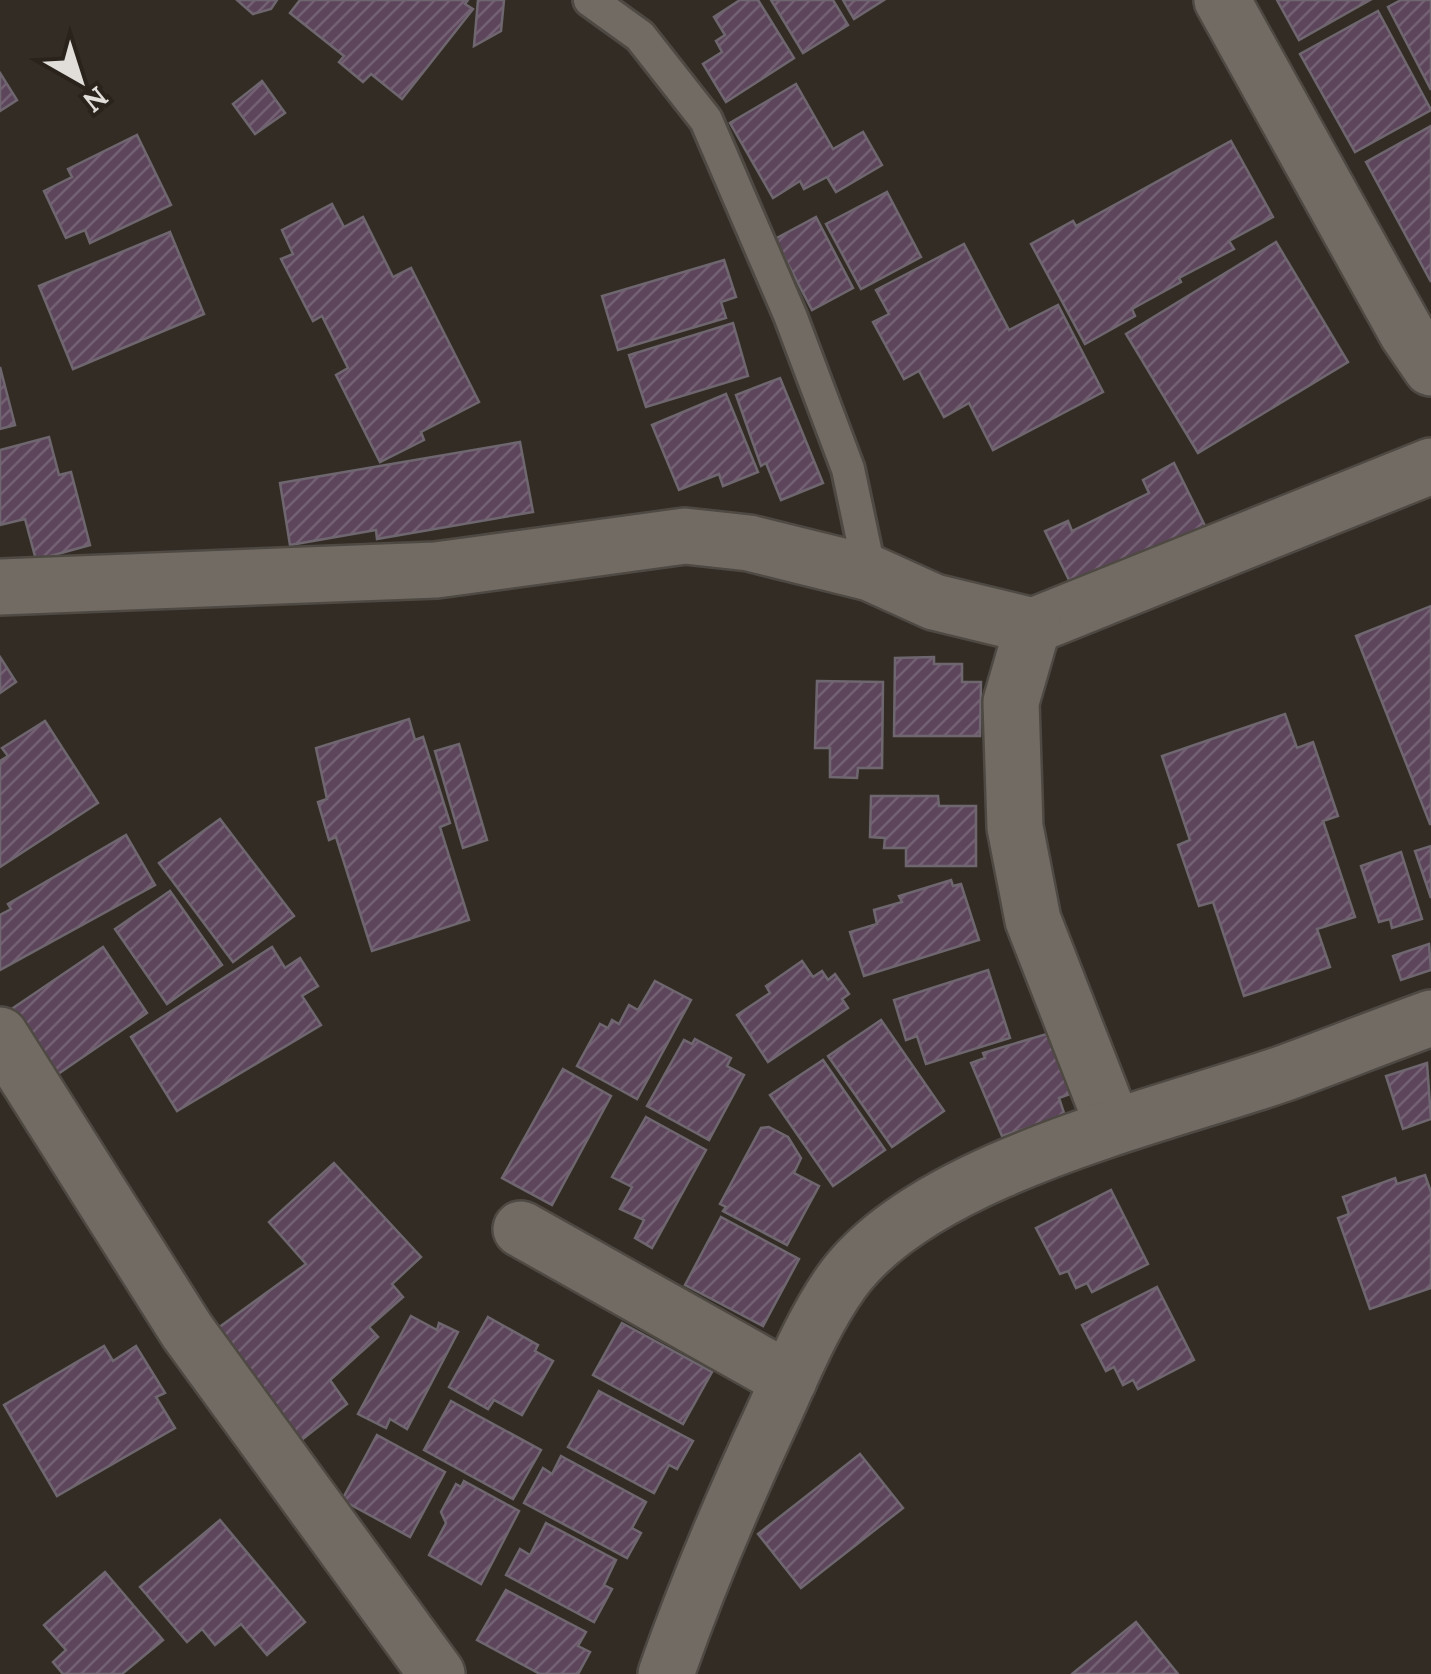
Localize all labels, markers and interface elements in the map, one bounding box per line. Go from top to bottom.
north arrow [30,30,130,130]
text: N [76,79,115,120]

